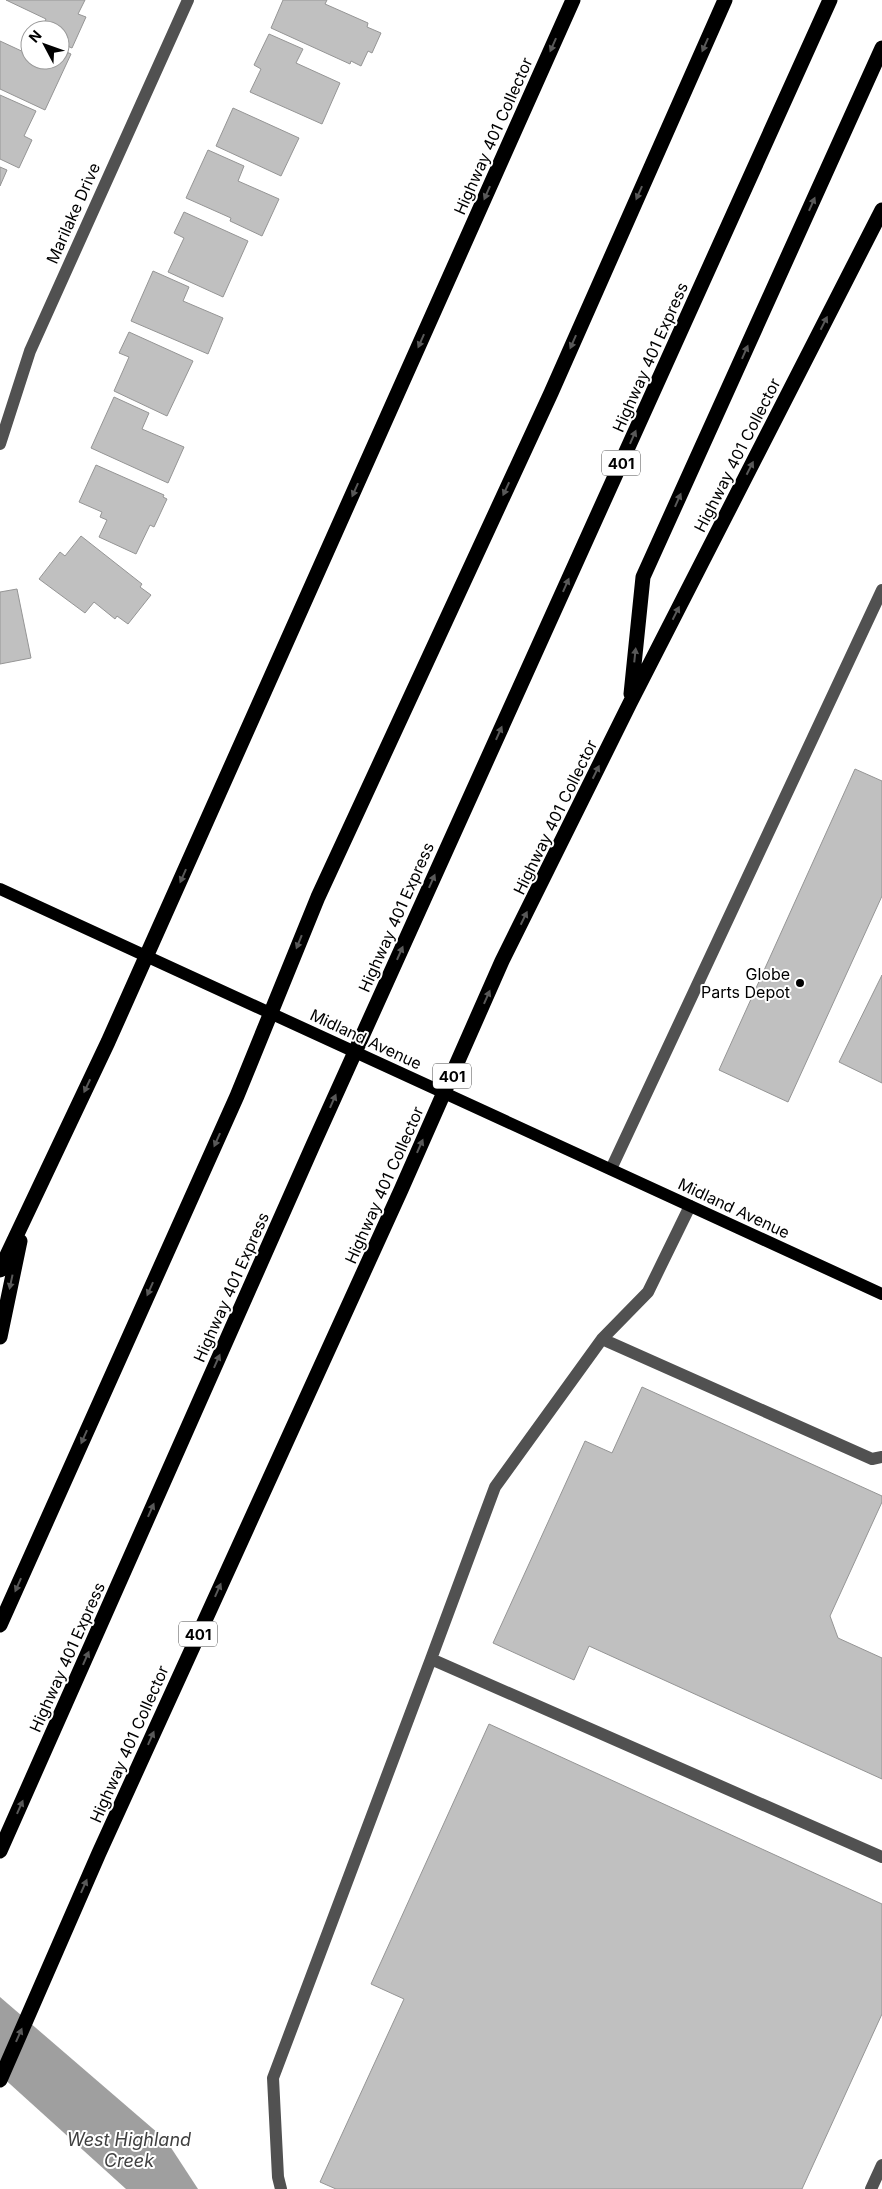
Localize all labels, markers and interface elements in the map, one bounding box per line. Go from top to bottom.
north arrow [20,20,70,70]
text: N [25,27,45,46]
one-way arrow [549,38,557,52]
one-way arrow [701,38,709,52]
street label: Highway 401 Collector [449,54,537,218]
street label: Marilake Drive [42,159,104,267]
one-way arrow [483,186,491,200]
one-way arrow [635,186,643,200]
one-way arrow [808,197,816,211]
street label: Highway 401 Express [608,279,692,435]
one-way arrow [820,316,828,331]
one-way arrow [417,334,425,348]
one-way arrow [569,335,577,349]
one-way arrow [741,345,749,359]
street label: Highway 401 Collector [689,375,785,535]
one-way arrow [629,430,637,444]
road number: 401 [602,450,640,476]
one-way arrow [746,461,754,475]
one-way arrow [502,482,510,497]
one-way arrow [350,483,358,497]
one-way arrow [674,493,682,507]
one-way arrow [562,578,570,592]
one-way arrow [673,606,681,620]
one-way arrow [631,646,639,662]
one-way arrow [495,726,503,740]
street label: Highway 401 Collector [509,736,601,898]
one-way arrow [592,765,600,779]
street label: Highway 401 Express [354,839,438,995]
one-way arrow [178,869,186,883]
one-way arrow [428,874,436,888]
one-way arrow [520,910,528,925]
one-way arrow [295,935,303,949]
one-way arrow [396,946,404,960]
place label: Globe Parts Depot [701,964,790,1002]
marker: Globe Parts Depot [794,977,806,989]
one-way arrow [483,990,491,1004]
street label: Midland Avenue [307,1004,425,1074]
road number: 401 [433,1064,471,1088]
one-way arrow [83,1079,91,1093]
one-way arrow [329,1094,337,1108]
street label: Highway 401 Collector [340,1103,428,1267]
one-way arrow [212,1133,220,1147]
one-way arrow [417,1139,425,1153]
street label: Midland Avenue [675,1173,793,1243]
street label: Highway 401 Express [189,1209,273,1365]
one-way arrow [7,1275,15,1290]
one-way arrow [146,1282,154,1296]
one-way arrow [214,1354,222,1368]
one-way arrow [80,1430,88,1444]
one-way arrow [148,1503,156,1517]
one-way arrow [13,1578,21,1592]
street label: Highway 401 Express [25,1579,109,1735]
one-way arrow [215,1583,223,1597]
road number: 401 [179,1622,217,1646]
one-way arrow [82,1651,90,1665]
street label: Highway 401 Collector [85,1662,173,1826]
one-way arrow [147,1731,155,1745]
one-way arrow [16,1800,24,1814]
one-way arrow [81,1879,89,1893]
one-way arrow [16,2028,24,2042]
water label: West Highland Creek [67,2129,191,2171]

